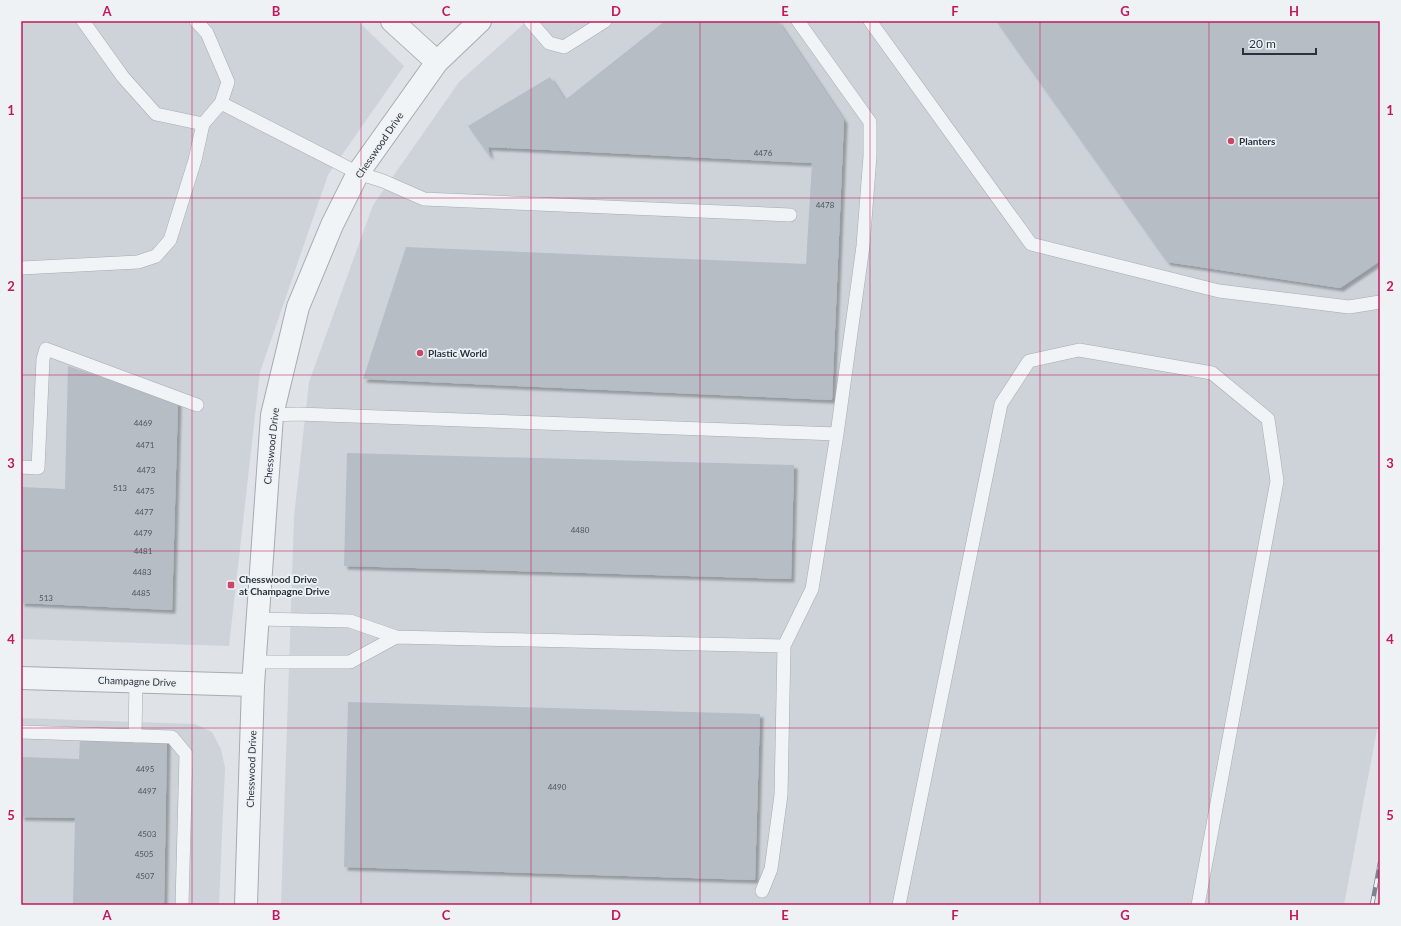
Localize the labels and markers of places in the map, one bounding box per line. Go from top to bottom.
place label: Planters [1239,135,1276,147]
marker: Planters [1226,136,1236,146]
place label: Plastic World [428,347,488,359]
marker: Plastic World [415,348,425,358]
place label: Chesswood Drive at Champagne Drive [239,573,330,597]
marker: Chesswood Drive at Champagne Drive [226,580,236,590]

